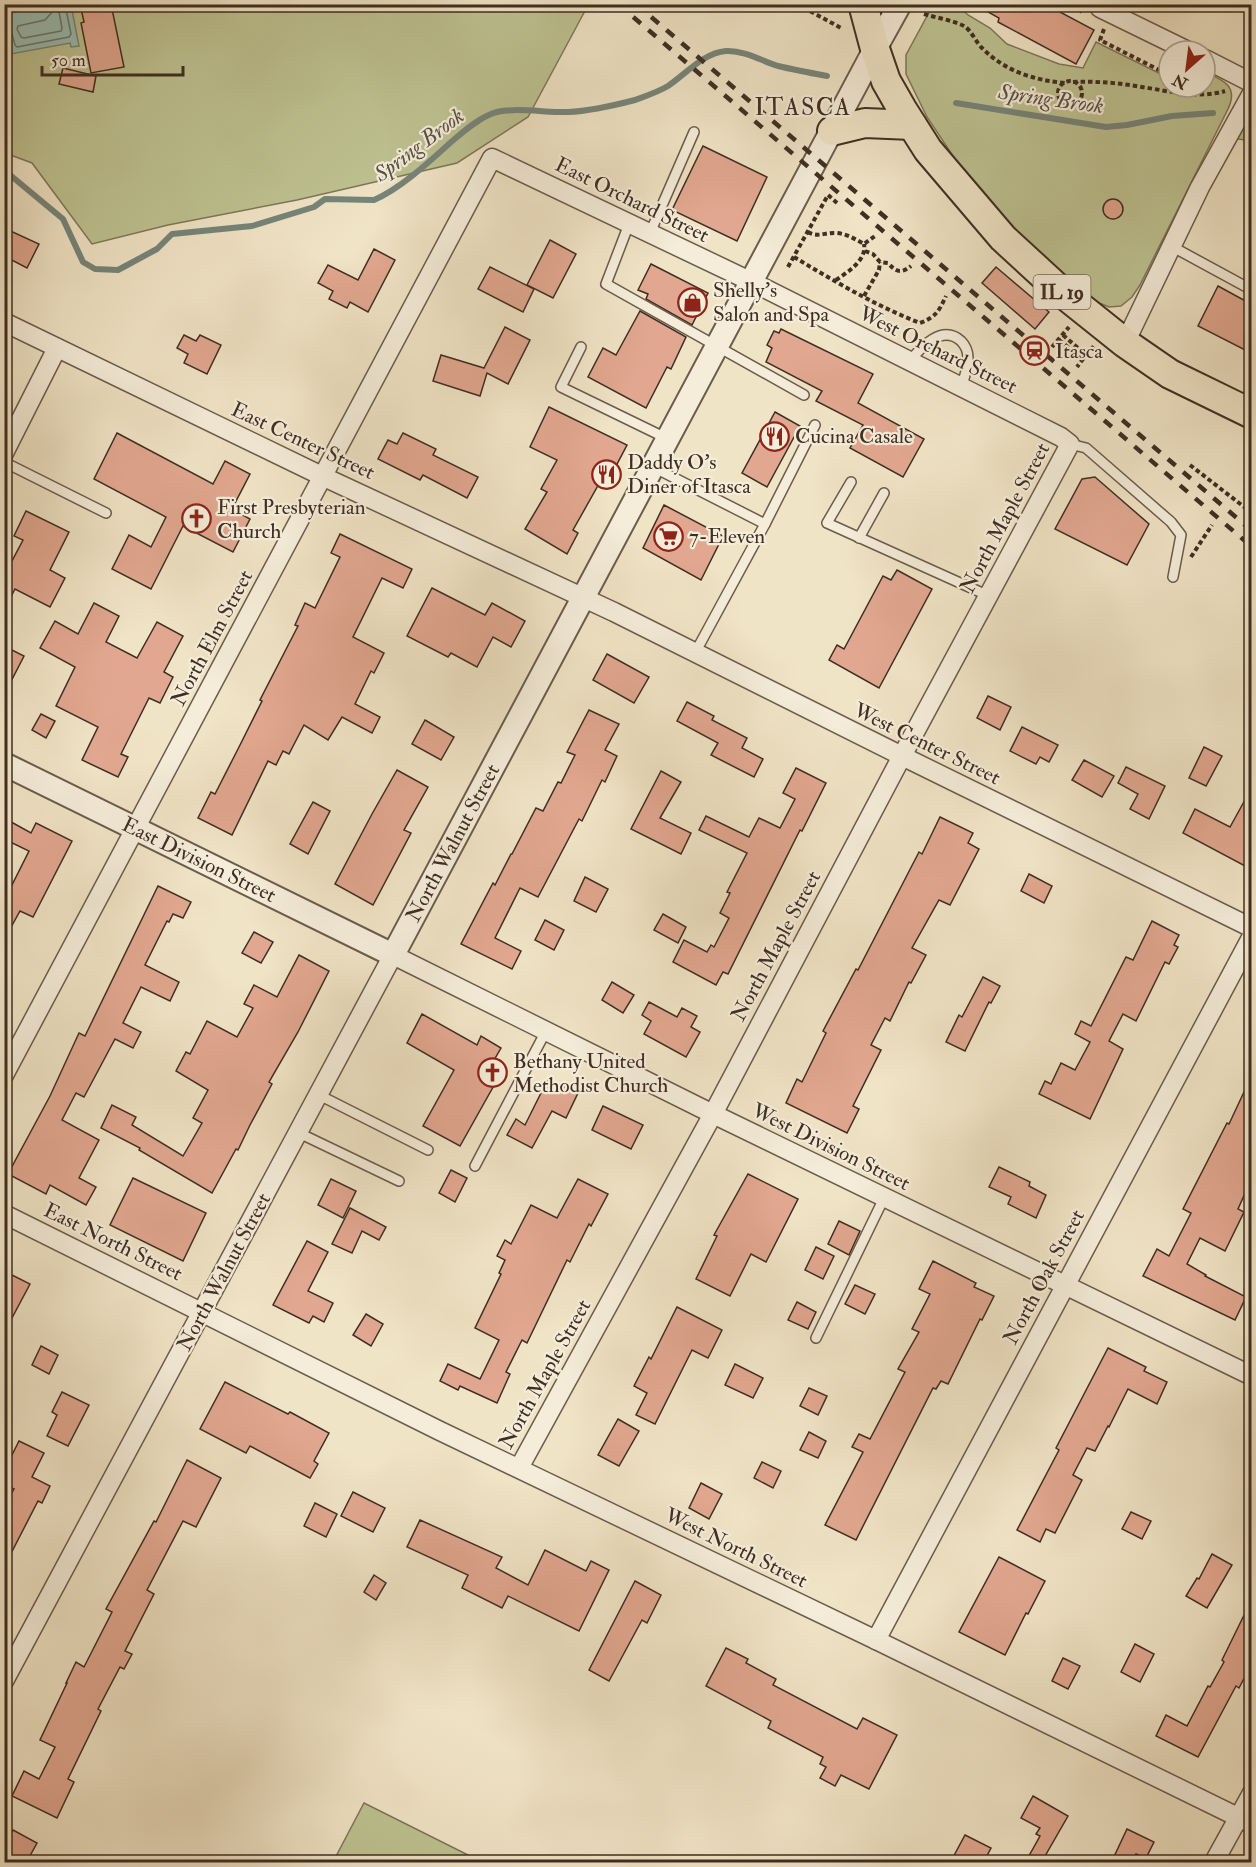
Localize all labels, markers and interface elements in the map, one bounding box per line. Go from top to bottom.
scale bar [42,39,183,77]
north arrow [1157,39,1217,99]
text: 50 m [51,49,86,72]
text: N [1169,69,1192,94]
water label: Spring Brook [996,78,1105,120]
district label: ITASCA [754,92,852,123]
water label: Spring Brook [367,102,470,189]
street label: East Orchard Street [550,151,714,249]
road number: IL 19 [1034,275,1090,309]
place label: Shelly's Salon and Spa [713,277,829,328]
shop icon: Shelly's Salon and Spa [676,286,708,318]
street label: West Orchard Street [854,300,1022,400]
station icon: Itasca [1018,335,1050,367]
place label: Itasca [1055,338,1103,365]
street label: East Center Street [227,396,379,486]
restaurant icon: Cucina Casale [758,420,790,452]
place label: Cucina Casale [795,423,913,450]
street label: North Maple Street [954,438,1056,598]
place label: Daddy O’s Diner of Itasca [627,449,751,500]
restaurant icon: Daddy O’s Diner of Itasca [590,458,622,490]
place label: First Presbyterian Church [217,494,366,545]
church icon: First Presbyterian Church [180,503,212,535]
supermarket icon: 7-Eleven [652,520,684,552]
place label: 7-Eleven [689,523,765,550]
street label: North Elm Street [165,565,259,711]
street label: West Center Street [848,696,1005,791]
street label: North Walnut Street [400,759,506,927]
street label: East Division Street [118,811,281,909]
street label: North Maple Street [725,866,827,1026]
place label: Bethany United Methodist Church [513,1048,668,1099]
church icon: Bethany United Methodist Church [476,1057,508,1089]
street label: West Division Street [747,1097,915,1197]
street label: North Walnut Street [171,1188,277,1356]
street label: East North Street [39,1197,187,1287]
street label: North Oak Street [997,1205,1091,1349]
street label: North Maple Street [493,1294,597,1454]
street label: West North Street [659,1501,812,1594]

